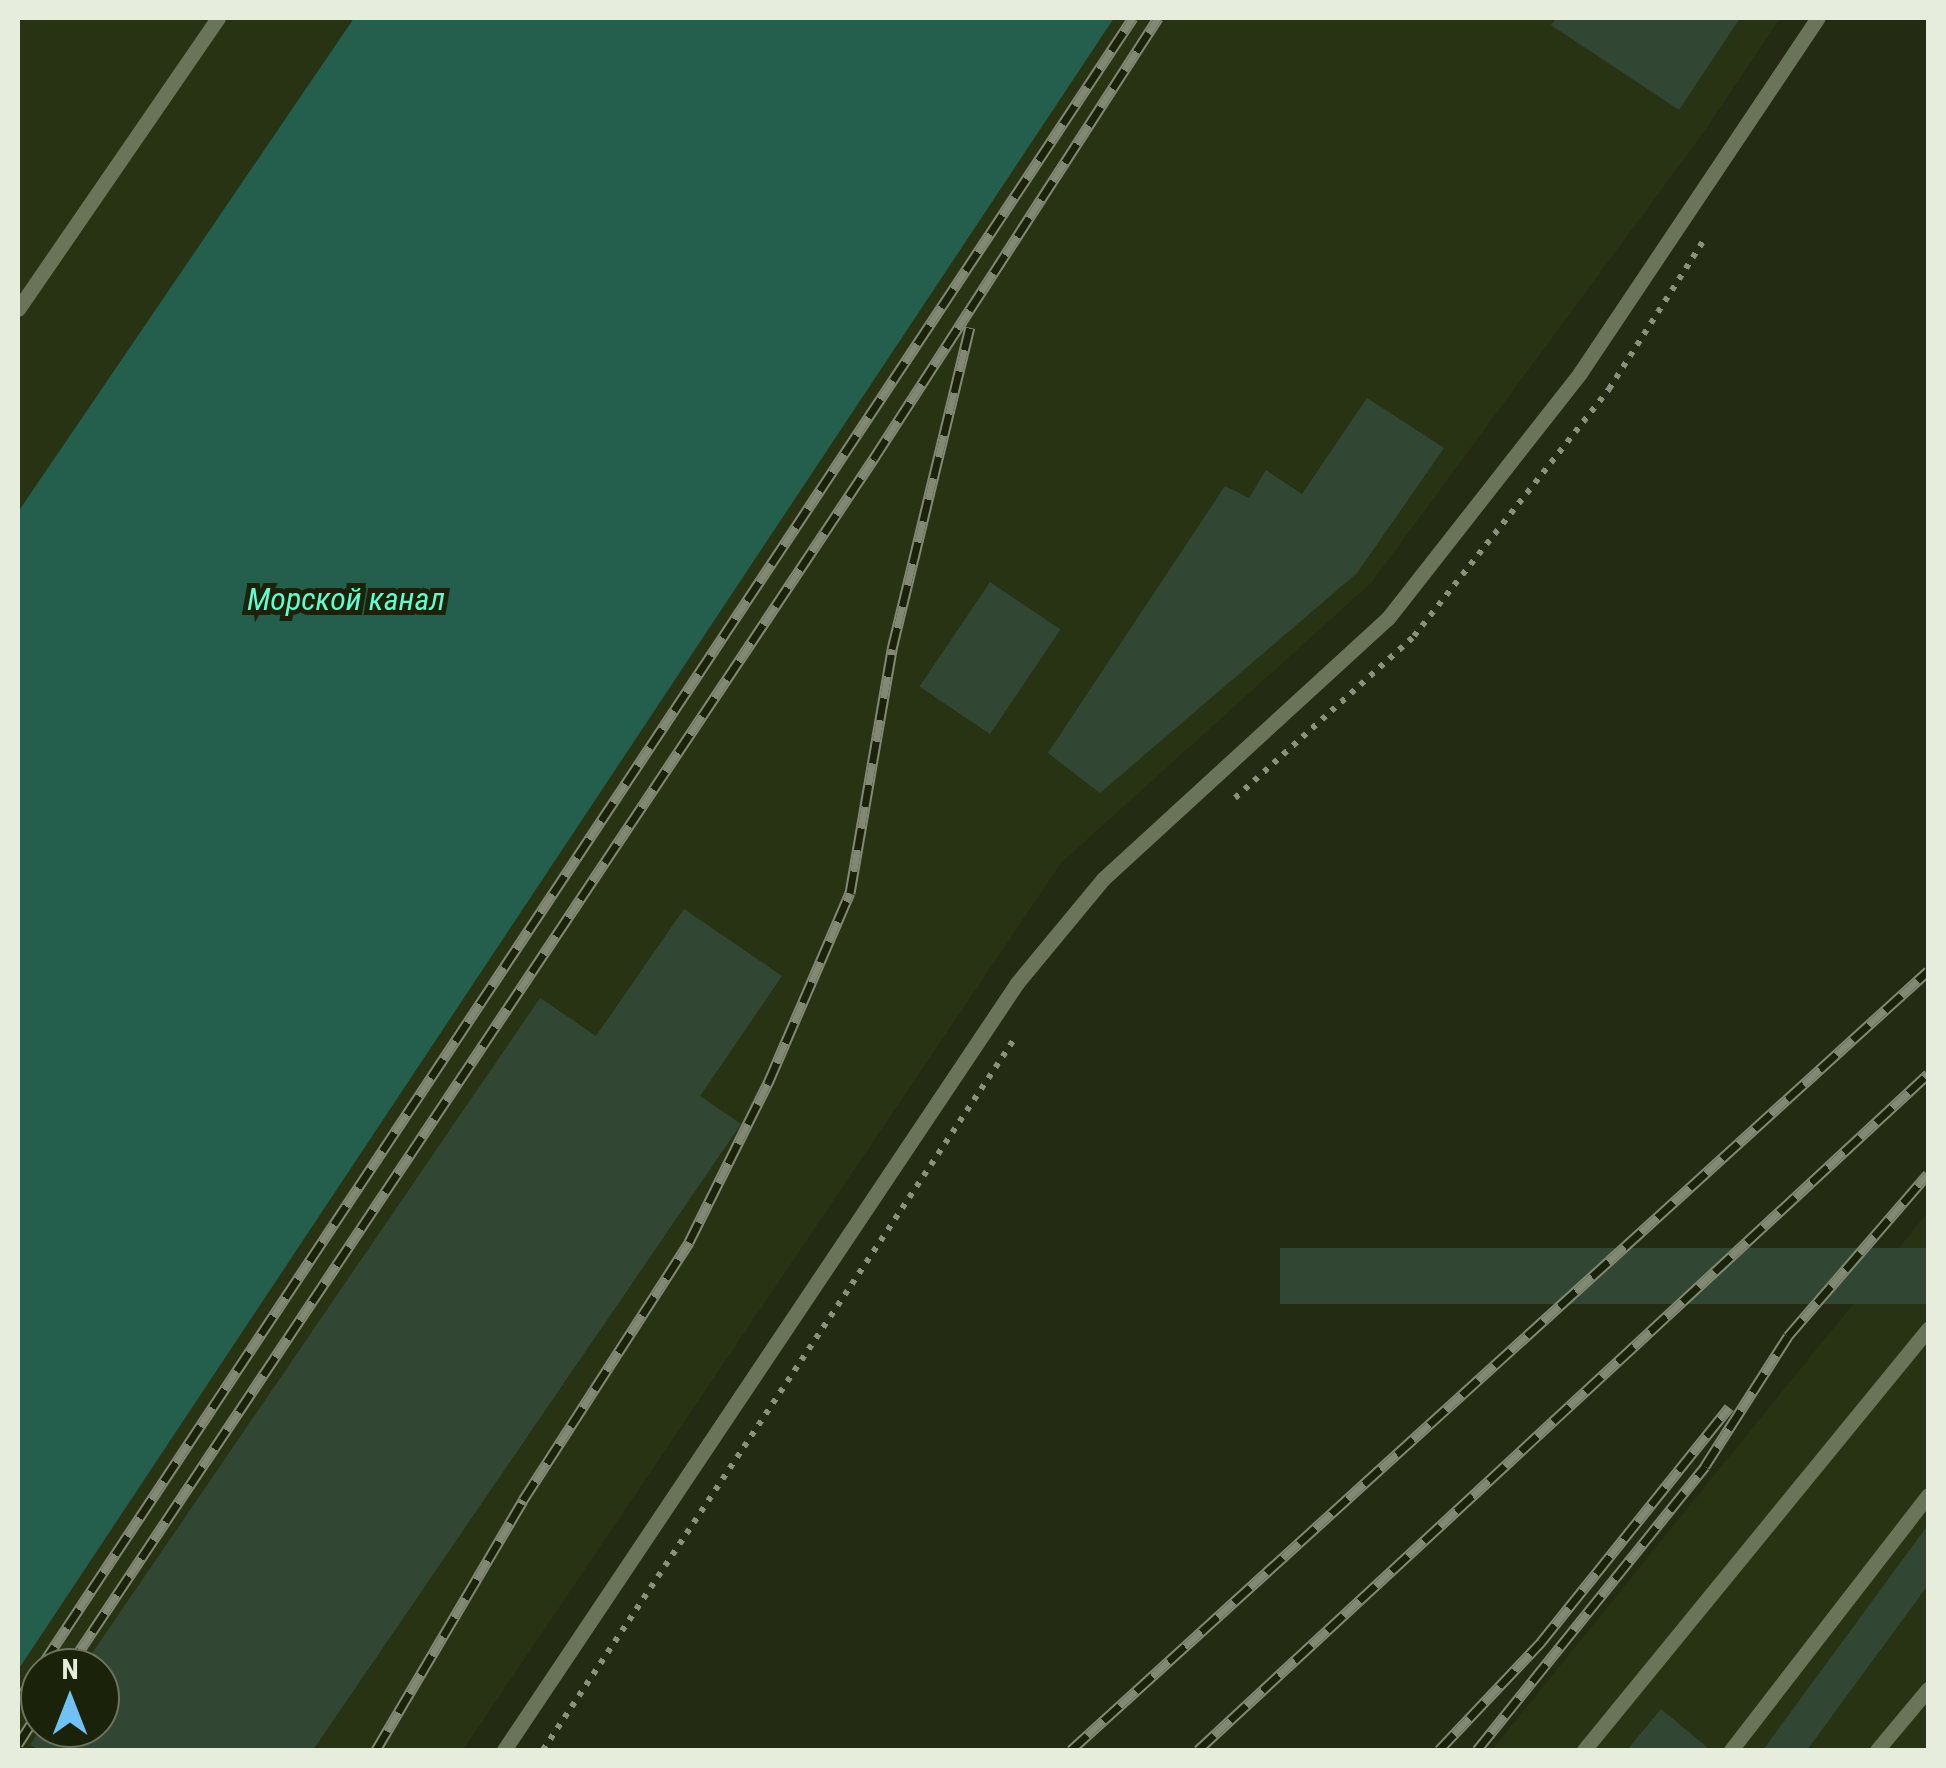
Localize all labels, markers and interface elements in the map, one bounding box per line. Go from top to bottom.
water label: Морской канал [247,580,445,618]
north arrow [20,1648,120,1748]
text: N [61,1653,79,1686]

